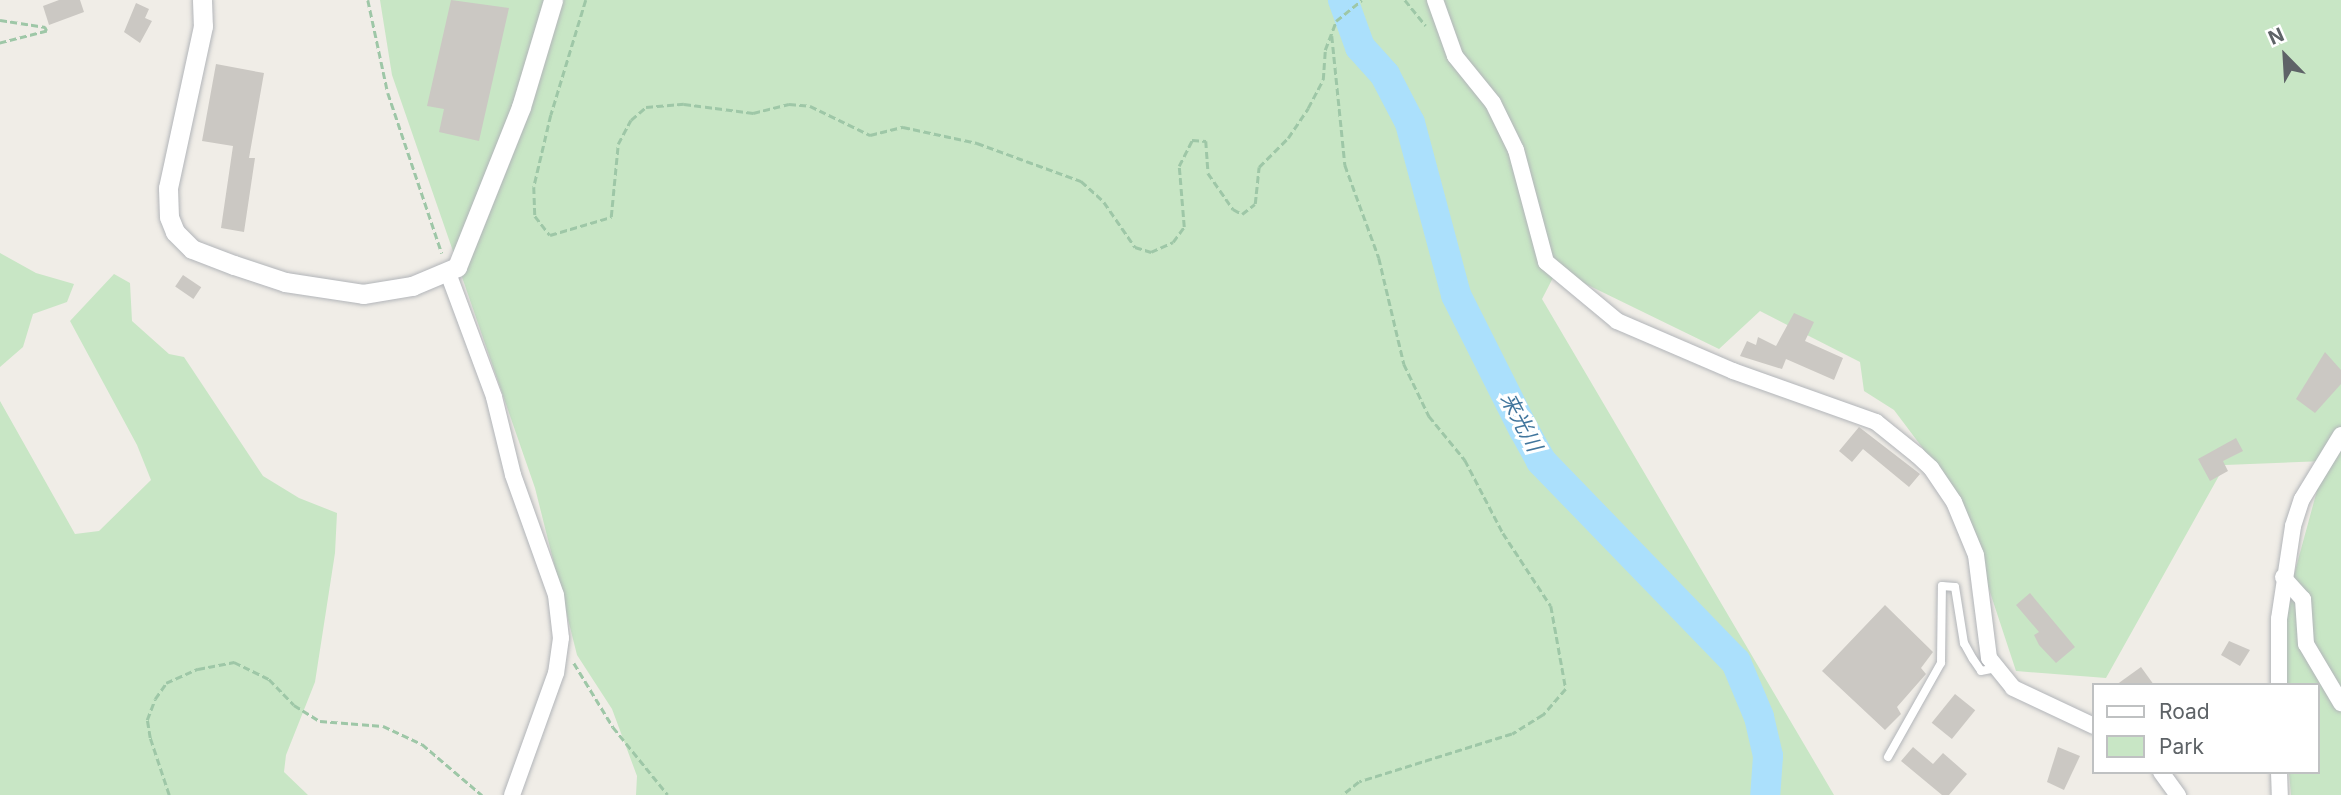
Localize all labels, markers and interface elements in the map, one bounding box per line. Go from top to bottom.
north arrow [2250,21,2320,91]
text: N [2265,23,2288,50]
water label: 来光川 [1495,388,1547,456]
legend [2092,683,2320,774]
text: Road [2159,699,2210,724]
text: Park [2159,734,2204,759]

